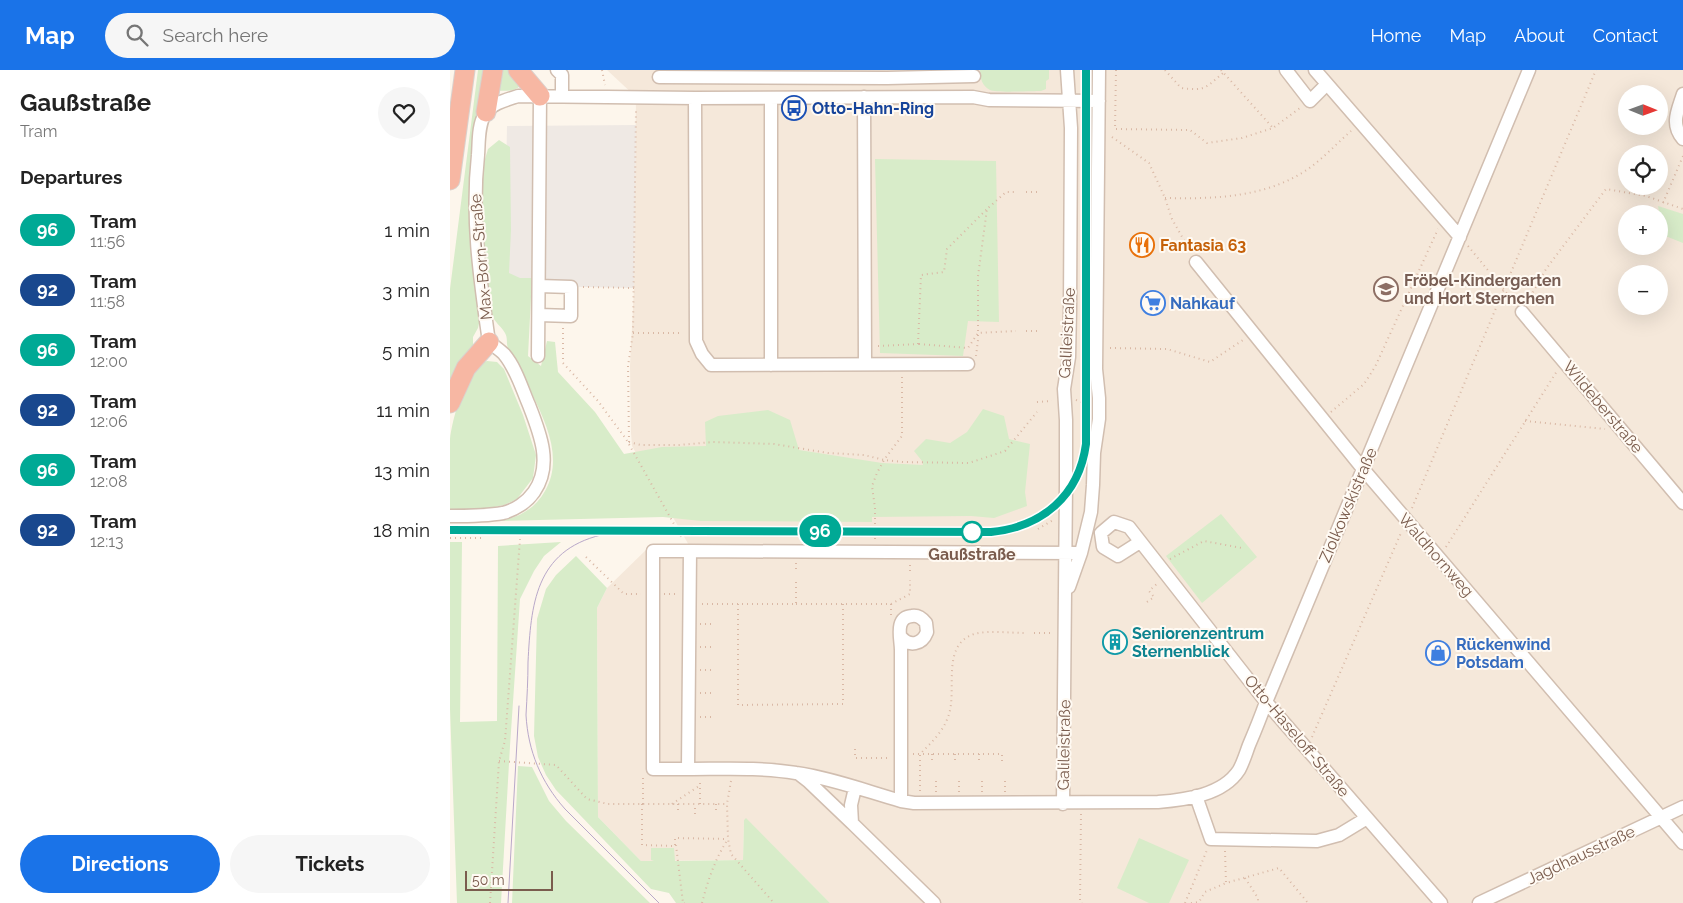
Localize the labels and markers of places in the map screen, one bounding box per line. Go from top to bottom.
bus stop icon: Otto-Hahn-Ring [781,95,807,121]
place label: Otto-Hahn-Ring [812,99,934,118]
restaurant icon: Fantasia 63 [1129,232,1155,258]
place label: Fantasia 63 [1160,236,1246,255]
place label: Fröbel-Kindergarten und Hort Sternchen [1404,271,1561,308]
school or university icon: Fröbel-Kindergarten und Hort Sternchen [1373,276,1399,302]
supermarket icon: Nahkauf [1140,290,1166,316]
place label: Nahkauf [1170,294,1236,313]
marker: Gaußstraße [961,521,983,543]
place label: Gaußstraße [928,545,1016,564]
place label: Seniorenzentrum Sternenblick [1132,624,1264,661]
building icon: Seniorenzentrum Sternenblick [1102,629,1128,655]
place label: Rückenwind Potsdam [1456,635,1551,672]
shop icon: Rückenwind Potsdam [1425,640,1451,666]

